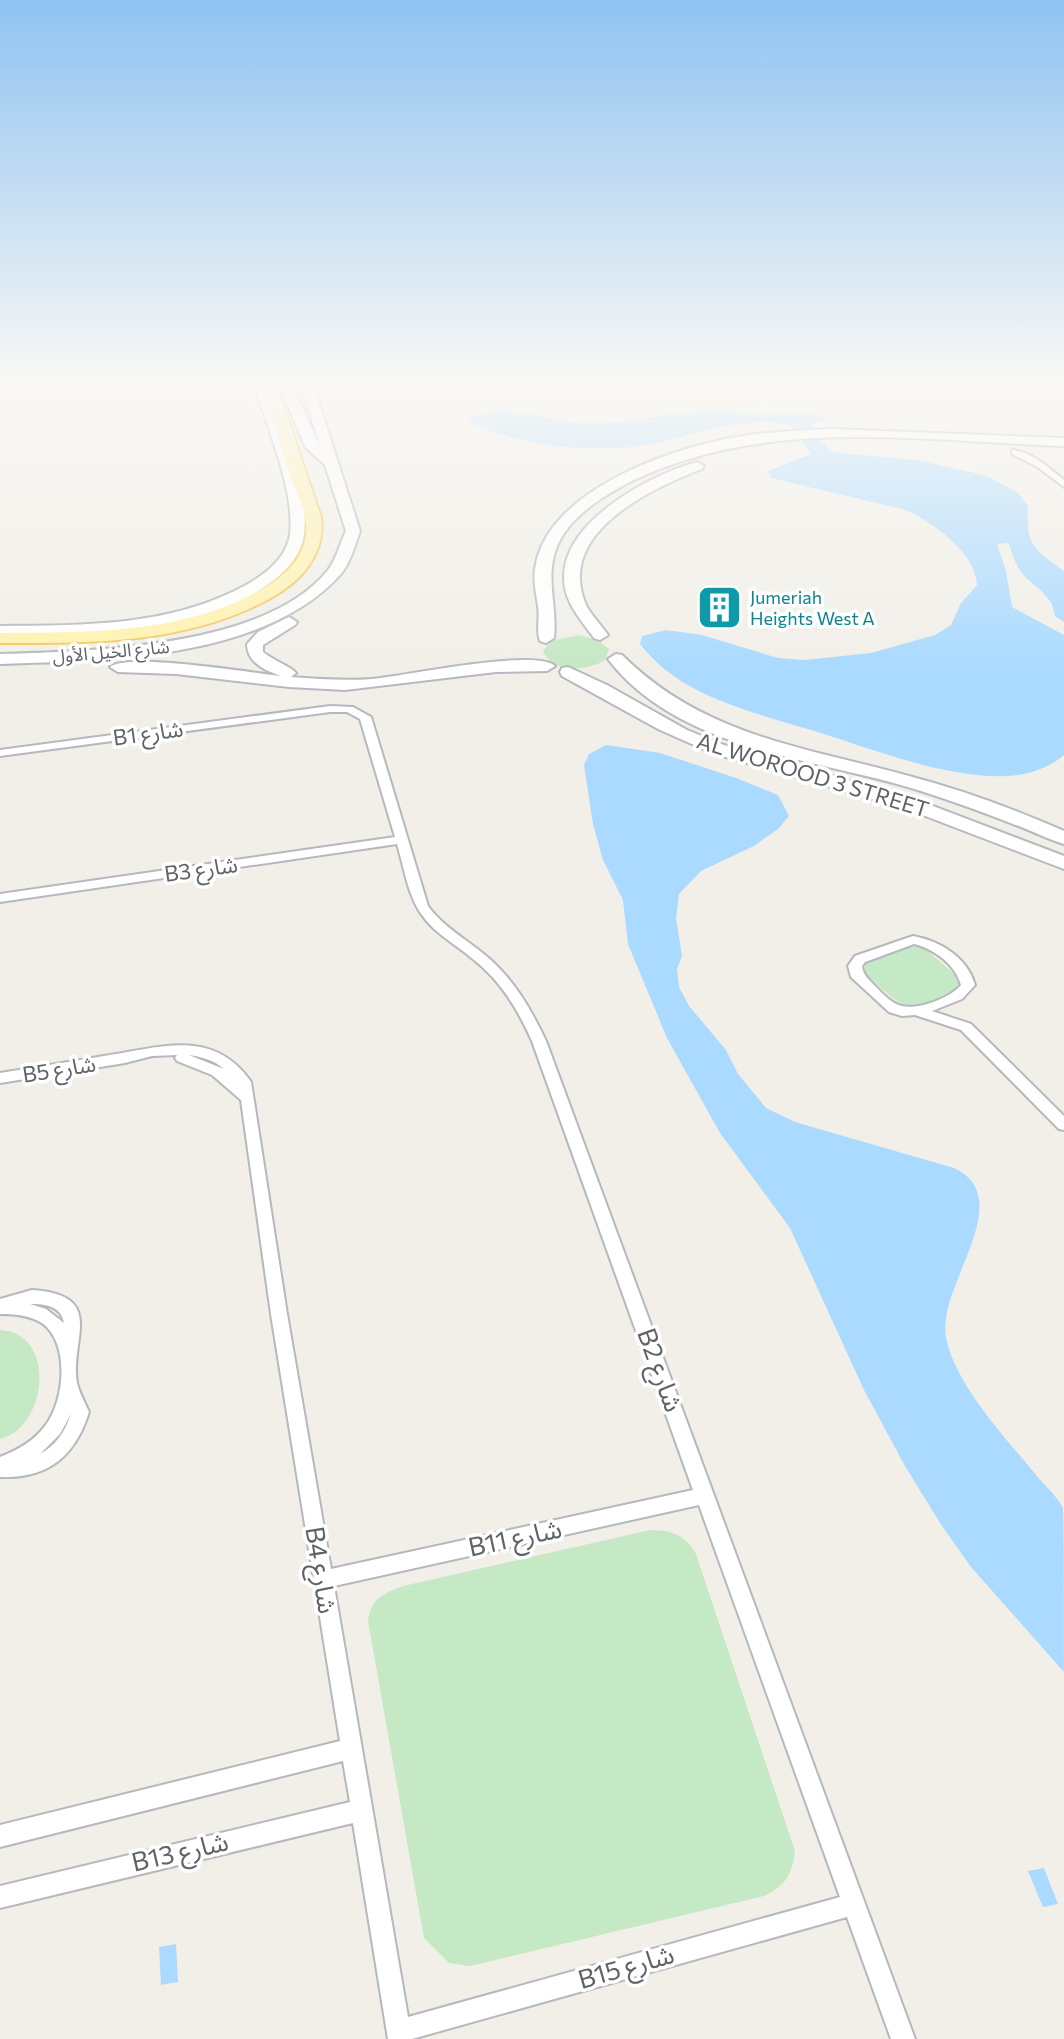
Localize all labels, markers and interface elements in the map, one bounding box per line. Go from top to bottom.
building icon: Jumeriah Heights West A [695,584,743,632]
place label: Jumeriah Heights West A [750,586,875,629]
street label: شارع الخيل الأول [51,635,171,671]
street label: B1 شارع [111,714,185,755]
street label: AL WOROOD 3 STREET [694,726,932,823]
street label: B3 شارع [162,850,240,891]
street label: B5 شارع [20,1049,98,1092]
street label: B2 شارع [627,1323,691,1417]
street label: B11 شارع [465,1512,565,1566]
street label: B4 شارع [295,1524,345,1616]
street label: B13 شارع [128,1824,232,1882]
street label: B15 شارع [574,1937,679,1999]

